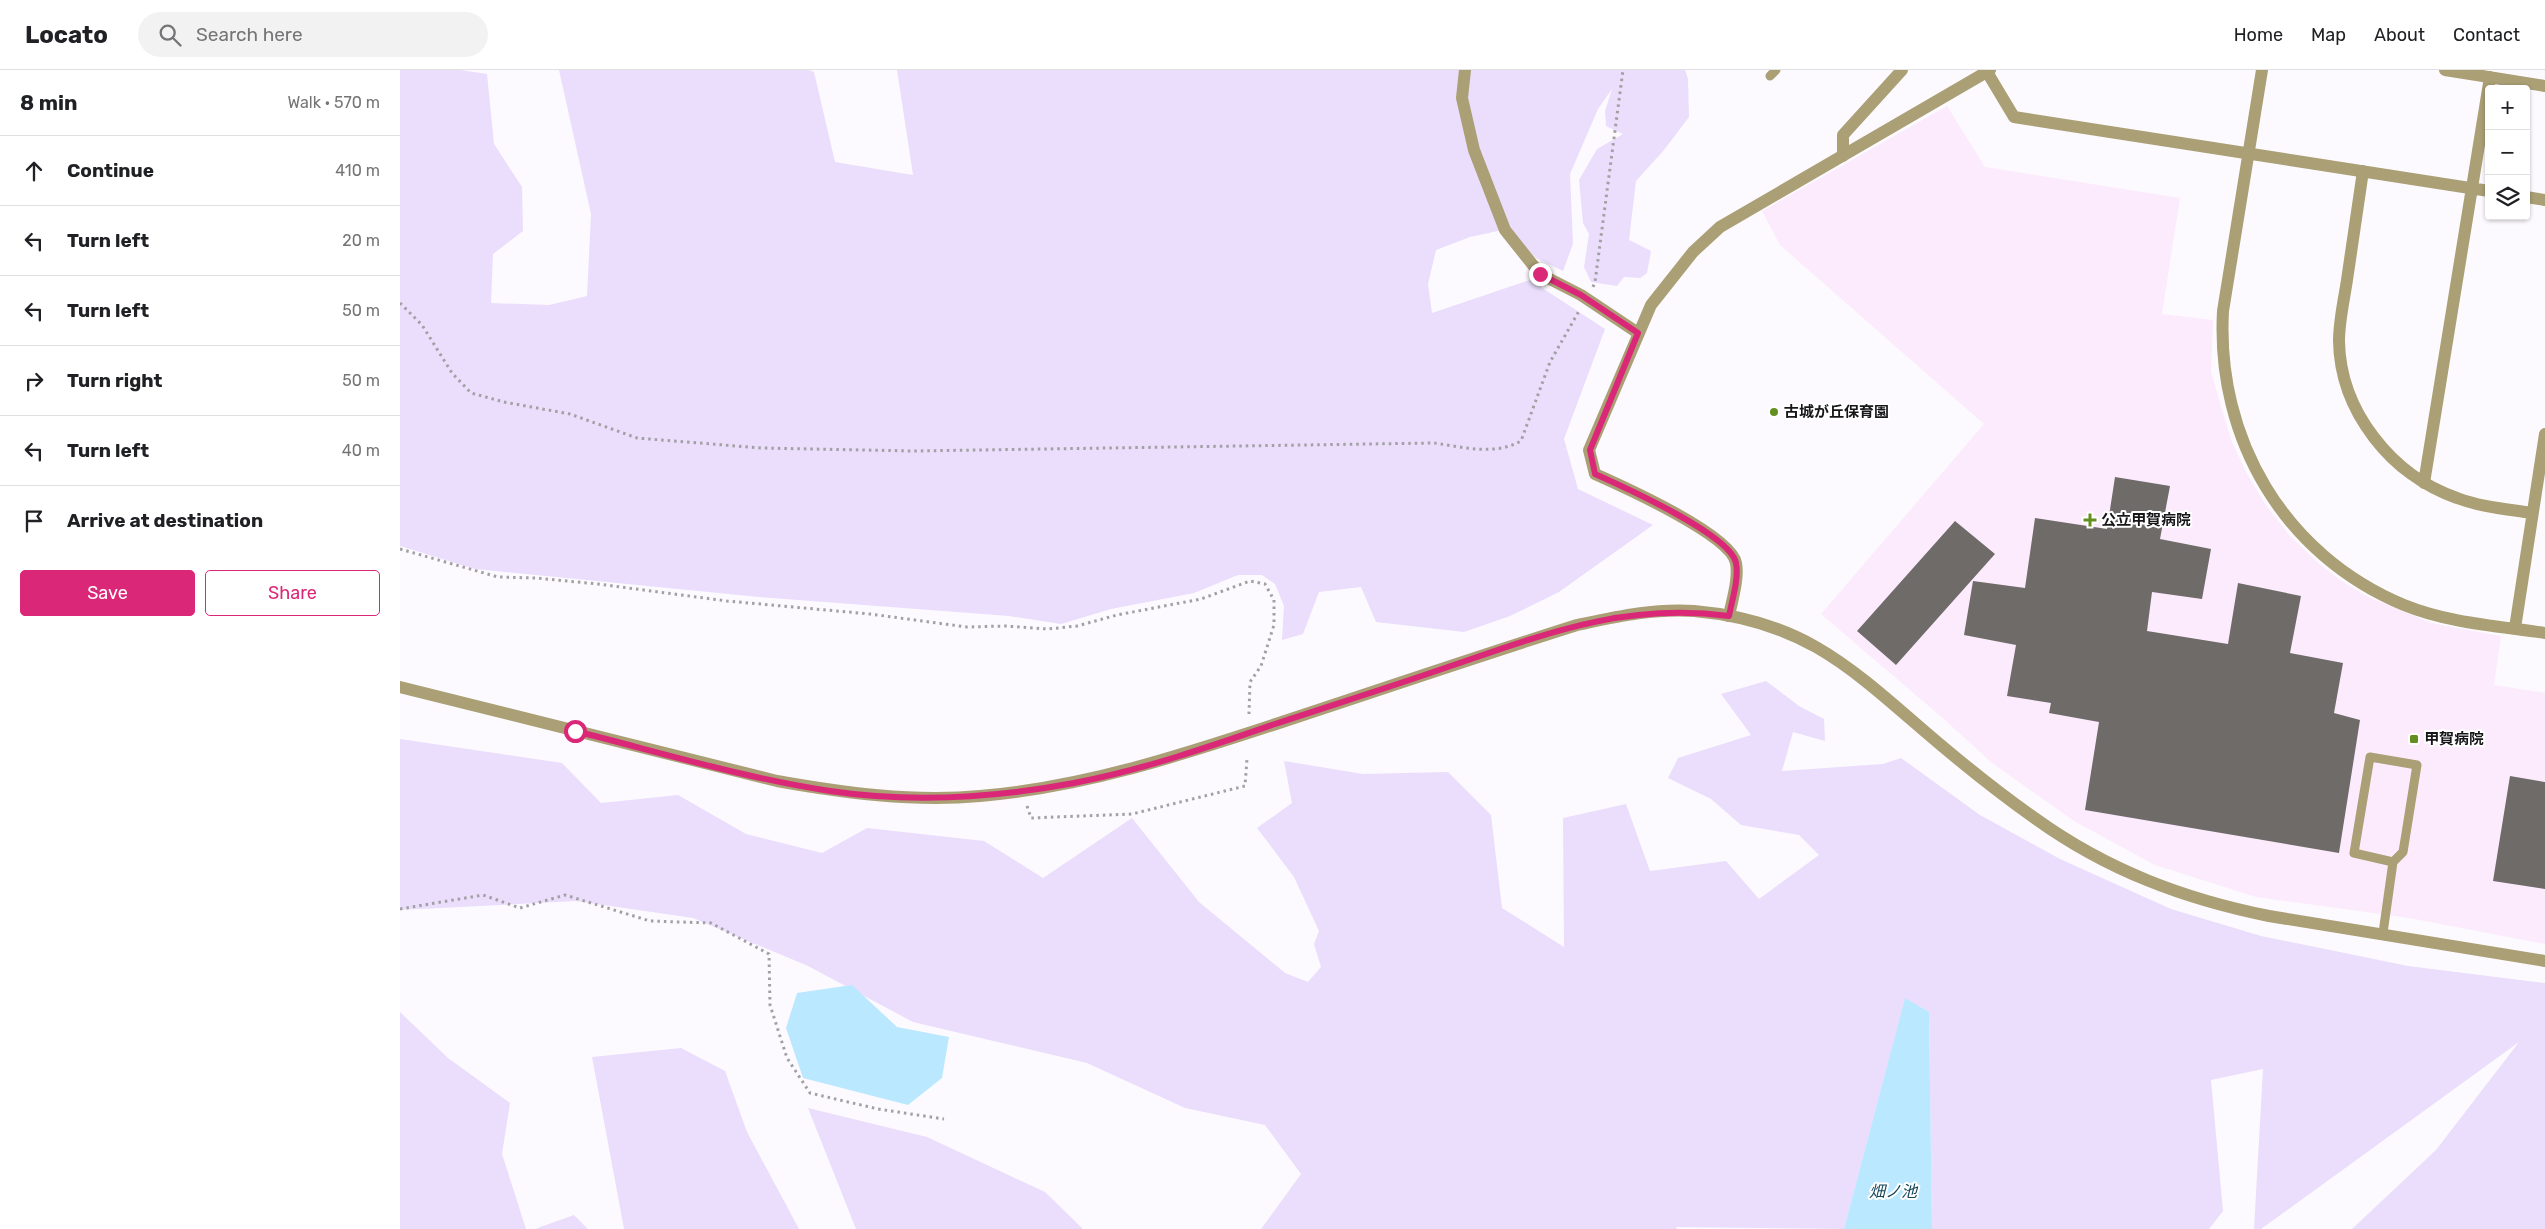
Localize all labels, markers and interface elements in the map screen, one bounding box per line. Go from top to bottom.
search box [138,12,488,57]
text: Locato [25,21,108,49]
icon: search [156,21,184,49]
text: Search here [196,23,303,46]
text: Home [2234,24,2283,46]
text: Map [2311,24,2346,46]
text: About [2374,24,2425,46]
text: Contact [2453,24,2520,46]
map controls [2485,85,2530,220]
button: + [2485,85,2530,130]
text: 8 min [20,90,77,115]
text: Walk · 570 m [288,93,380,112]
button: − [2485,130,2530,175]
icon: ahead [20,157,48,185]
text: Continue [67,159,154,182]
text: 410 m [335,161,380,180]
button: layers [2485,175,2530,220]
icon: left [20,227,48,255]
text: Turn left [67,229,149,252]
text: 20 m [342,231,380,250]
route end [1529,263,1552,286]
icon: left [20,297,48,325]
text: Turn left [67,299,149,322]
text: 50 m [342,301,380,320]
icon: right [20,367,48,395]
text: Turn right [67,369,162,392]
text: 50 m [342,371,380,390]
place label: 古城が丘保育園 [1784,403,1889,421]
marker: 古城が丘保育園 [1768,406,1780,418]
icon: left [20,437,48,465]
text: Turn left [67,439,149,462]
text: 40 m [342,441,380,460]
icon: arrive [20,507,48,535]
text: Arrive at destination [67,509,263,532]
place label: 公立甲賀病院 [2101,511,2191,529]
marker: 公立甲賀病院 [2083,513,2097,527]
button: Save [20,570,195,616]
button: Share [205,570,380,616]
route start [564,720,587,743]
place label: 甲賀病院 [2424,730,2484,748]
marker: 甲賀病院 [2408,733,2420,745]
water label: 畑ノ池 [1869,1182,1919,1201]

